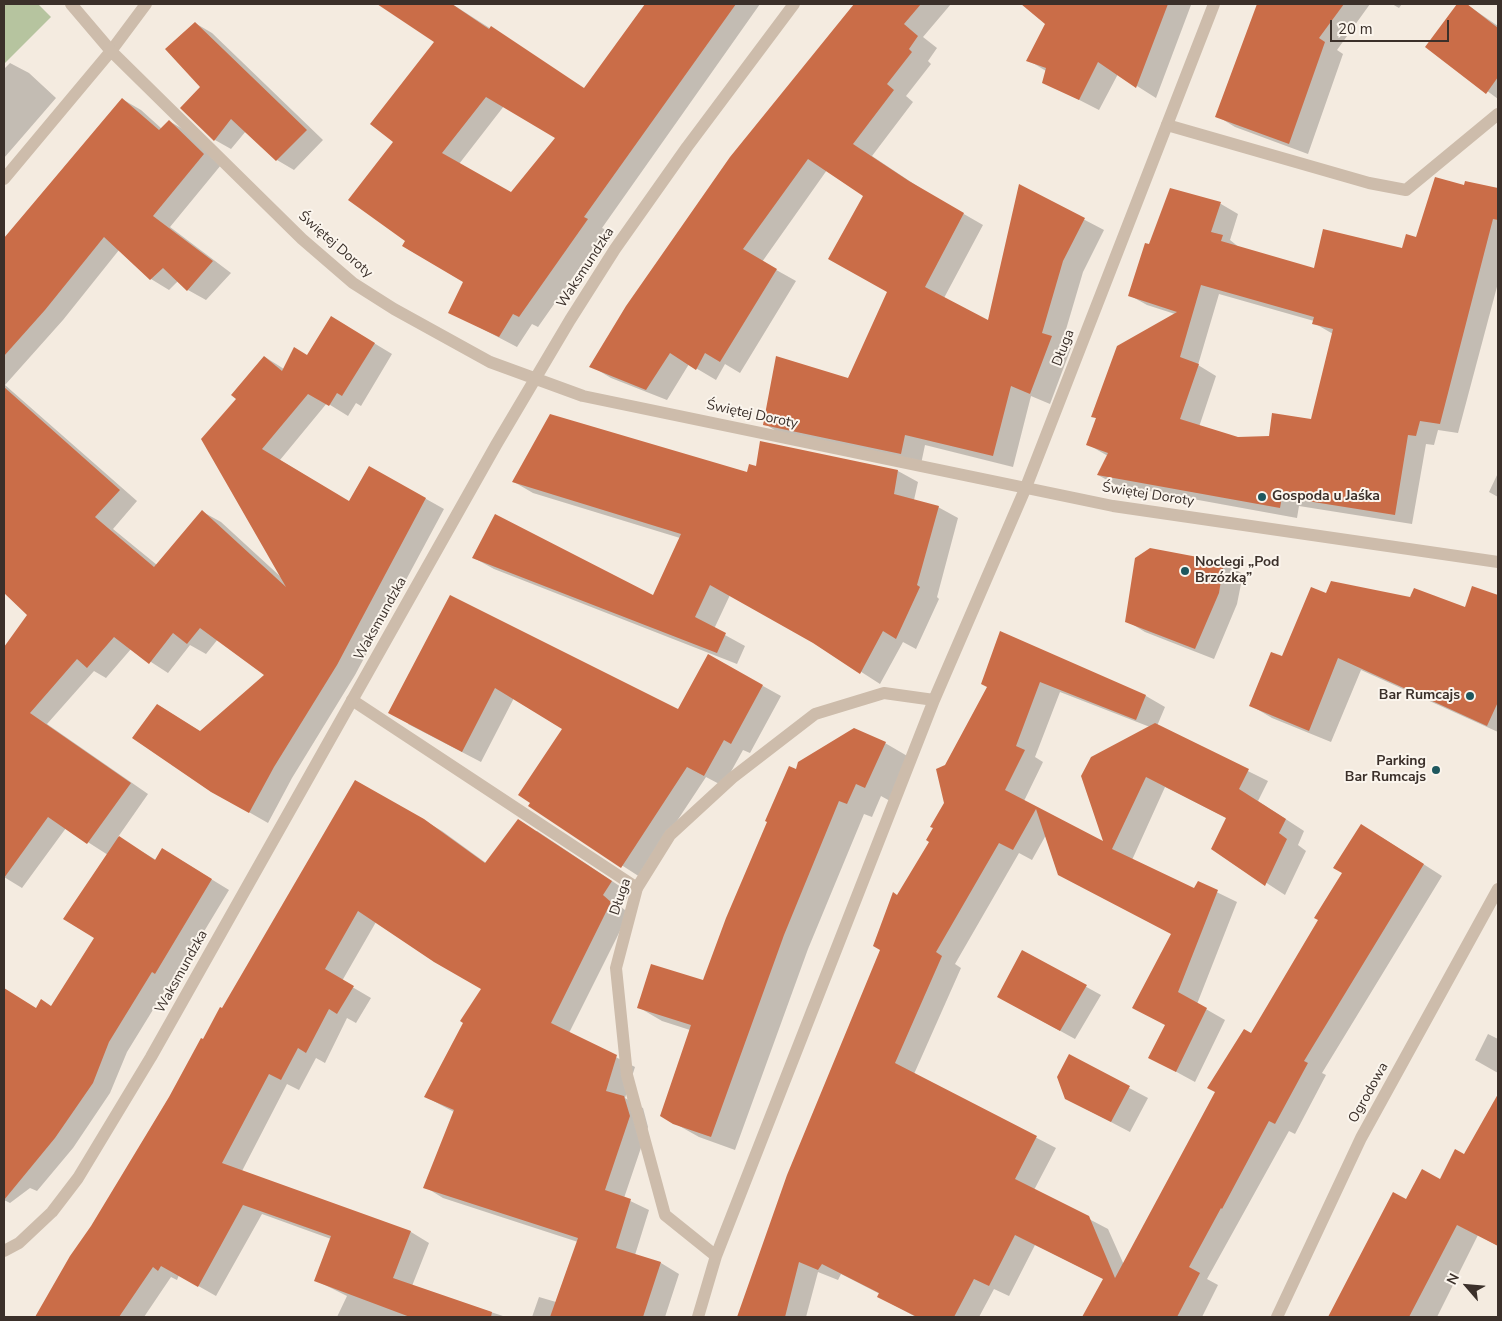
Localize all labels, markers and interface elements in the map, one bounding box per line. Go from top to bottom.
scale bar [1332,10,1451,42]
text: 20 m [1338,19,1373,39]
street label: Świętej Doroty [294,208,376,282]
street label: Waksmundzka [554,225,618,311]
street label: Długa [1049,327,1079,369]
street label: Świętej Doroty [705,397,799,433]
street label: Świętej Doroty [1101,479,1195,511]
place label: Gospoda u Jaśka [1272,489,1380,505]
marker: Gospoda u Jaśka [1256,491,1268,503]
place label: Noclegi „Pod Brzózką” [1195,555,1279,588]
marker: Noclegi „Pod Brzózką” [1179,565,1191,577]
street label: Waksmundzka [351,575,411,663]
place label: Bar Rumcajs [1379,688,1460,704]
marker: Bar Rumcajs [1464,690,1476,702]
place label: Parking Bar Rumcajs [1345,754,1426,786]
marker: Parking Bar Rumcajs [1430,764,1442,776]
street label: Długa [607,876,635,918]
street label: Waksmundzka [152,928,212,1016]
street label: Ogrodowa [1346,1060,1392,1126]
north arrow [1442,1261,1492,1311]
text: N [1442,1270,1464,1288]

